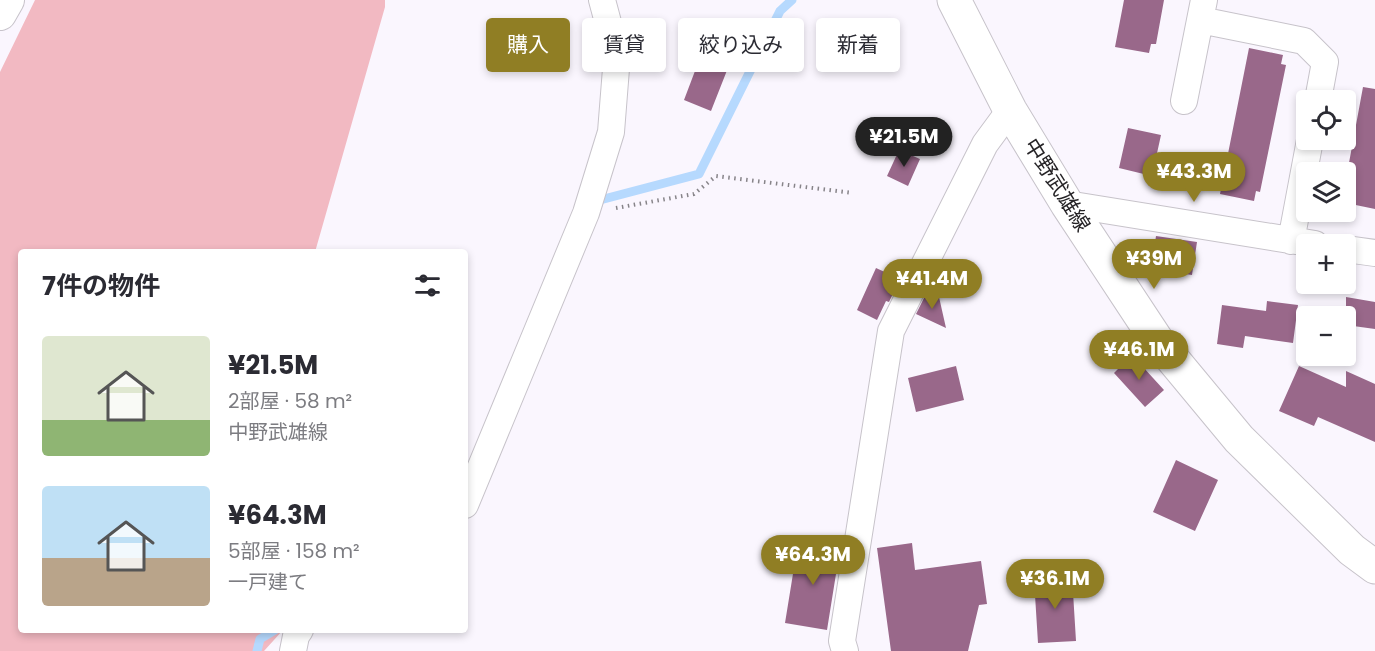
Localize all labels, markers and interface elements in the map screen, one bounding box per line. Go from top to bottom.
chip: 購入 [486,18,570,72]
chip: 賃貸 [582,18,666,72]
chip: 絞り込み [678,18,804,72]
chip: 新着 [816,18,900,72]
map controls [1296,90,1356,366]
button: locate [1296,90,1356,150]
pin: ¥21.5M [855,117,953,168]
text: ¥21.5M [869,122,939,150]
street label: 中野武雄線 [1017,133,1098,237]
pin: ¥43.3M [1145,152,1243,203]
text: ¥43.3M [1156,157,1232,185]
button: layers [1296,162,1356,222]
button: + [1296,234,1356,294]
pin: ¥39M [1118,239,1190,290]
text: ¥39M [1126,244,1182,272]
pin: ¥41.4M [883,259,981,310]
text: ¥41.4M [896,264,968,292]
text: 7件の物件 [42,268,160,304]
icon: filters [411,269,444,302]
button: − [1296,306,1356,366]
pin: ¥46.1M [1090,330,1188,381]
text: ¥46.1M [1103,335,1175,363]
text: ¥21.5M [228,347,318,383]
icon: home [90,360,162,432]
text: 2部屋 · 58 m² [228,387,352,415]
text: 中野武雄線 [228,418,328,446]
text: ¥64.3M [228,497,327,533]
icon: home [90,510,162,582]
pin: ¥64.3M [764,535,862,586]
text: 5部屋 · 158 m² [228,537,360,565]
text: ¥64.3M [775,540,851,568]
pin: ¥36.1M [1006,559,1104,610]
text: ¥36.1M [1020,564,1090,592]
text: 一戸建て [228,568,308,596]

